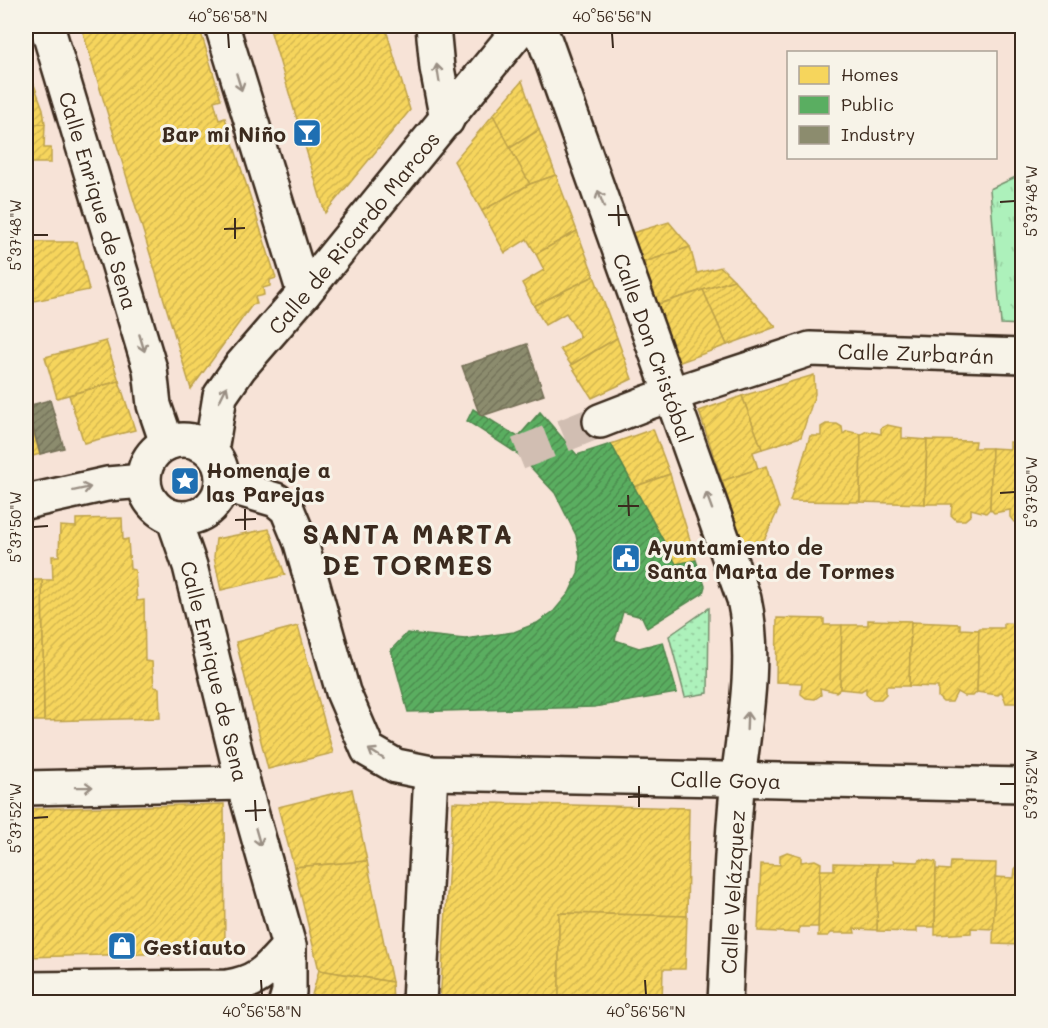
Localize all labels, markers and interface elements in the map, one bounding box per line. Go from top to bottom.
text: 40°56'58"N [188,6,268,26]
text: 40°56'56"N [572,6,652,26]
legend [787,51,997,159]
text: Homes [841,62,899,86]
one-way arrow [433,64,444,83]
one-way arrow [234,72,245,91]
street label: Calle Enrique de Sena [54,88,145,313]
text: Public [841,92,894,116]
bar icon: Bar mi Niño [291,117,323,149]
place label: Bar mi Niño [161,120,286,147]
text: Industry [841,122,915,146]
street label: Calle de Ricardo Marcos [261,125,445,339]
text: 5°37'48"W [1021,165,1041,237]
one-way arrow [594,190,605,209]
text: 5°37'48"W [5,199,25,271]
street label: Calle Don Cristóbal [608,249,700,446]
one-way arrow [137,333,148,352]
street label: Calle Zurbarán [837,336,994,369]
one-way arrow [218,385,230,403]
place label: Homenaje a las Parejas [206,456,331,507]
text: 5°37'50"W [1021,456,1041,528]
place icon: Homenaje a las Parejas [169,465,201,497]
one-way arrow [73,482,92,494]
text: 5°37'50"W [5,491,25,563]
one-way arrow [702,493,713,511]
district label: SANTA MARTA DE TORMES [302,516,514,582]
place label: Ayuntamiento de Santa Marta de Tormes [647,533,895,584]
public building icon: Ayuntamiento de Santa Marta de Tormes [610,542,642,574]
street label: Calle Enrique de Sena [176,558,256,784]
one-way arrow [741,712,752,732]
one-way arrow [368,748,385,760]
text: 5°37'52"W [1021,749,1041,819]
street label: Calle Goya [670,764,781,794]
one-way arrow [73,781,93,793]
text: 5°37'52"W [5,783,25,853]
street label: Calle Velázquez [714,809,750,975]
one-way arrow [253,827,264,846]
shop icon: Gestiauto [106,930,138,962]
place label: Gestiauto [143,933,246,960]
text: 40°56'58"N [222,1001,302,1021]
text: 40°56'56"N [606,1001,686,1021]

